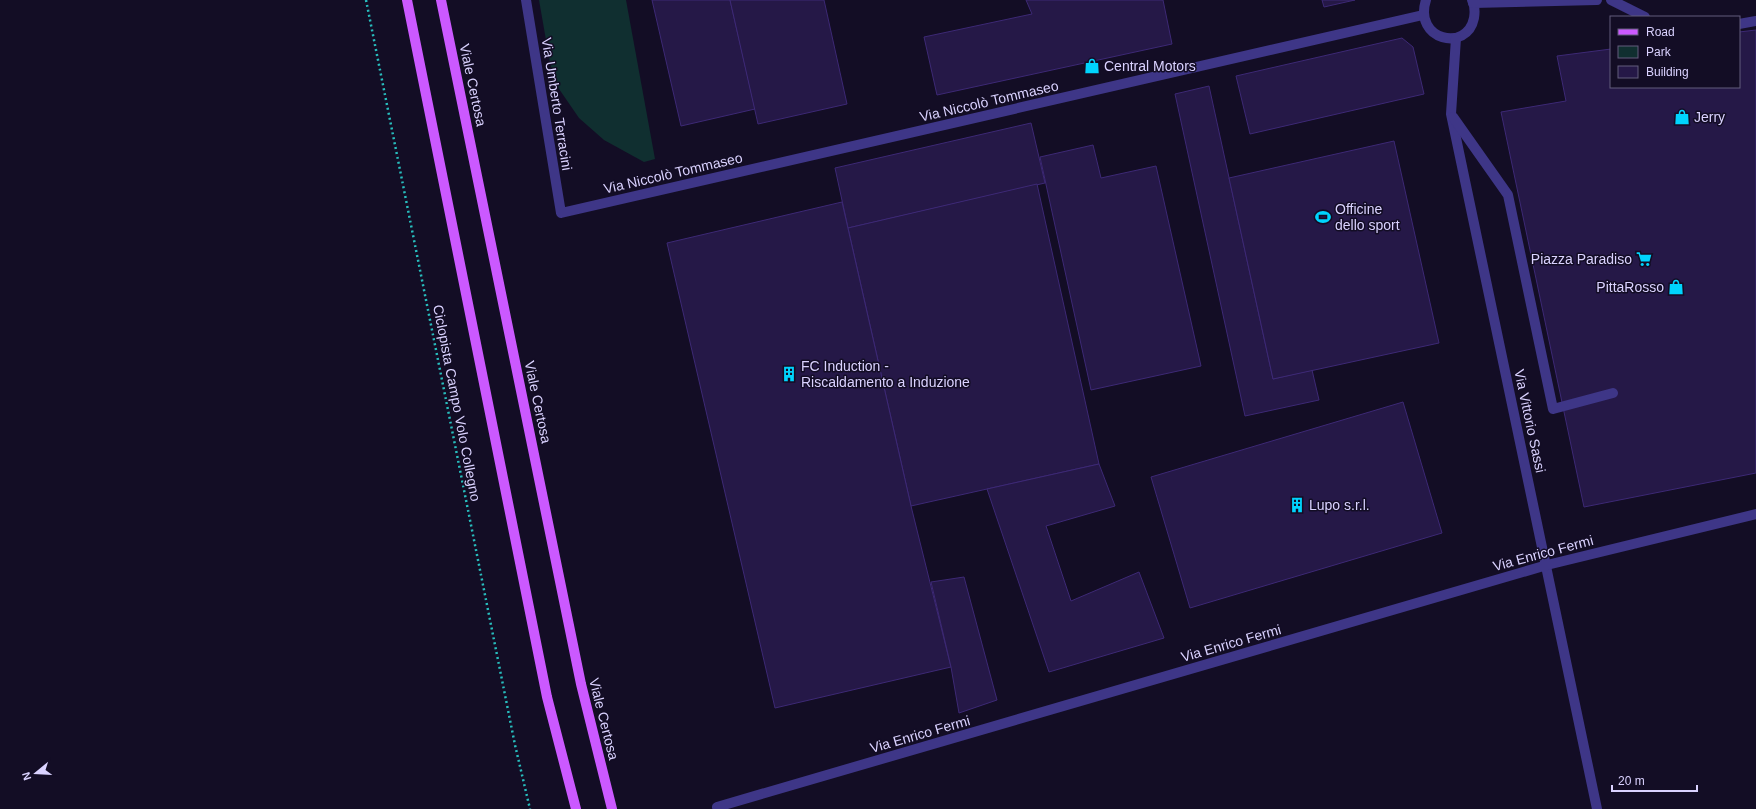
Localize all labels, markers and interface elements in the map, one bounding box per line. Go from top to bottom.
legend [1610,16,1740,88]
text: Road [1646,25,1675,39]
street label: Via Umberto Terracini [539,37,575,171]
street label: Viale Certosa [456,42,490,128]
text: Park [1646,45,1672,59]
shop icon: Central Motors [1083,57,1101,75]
place label: Central Motors [1104,58,1196,74]
text: Building [1646,65,1689,79]
street label: Via Niccolò Tommaseo [918,77,1060,125]
shop icon: Jerry [1673,108,1691,126]
place label: Jerry [1694,109,1725,125]
street label: Via Niccolò Tommaseo [602,149,744,197]
place label: Officine dello sport [1335,201,1400,233]
sports icon: Officine dello sport [1314,208,1332,226]
supermarket icon: Piazza Paradiso [1635,250,1653,268]
place label: Piazza Paradiso [1531,251,1632,267]
shop icon: PittaRosso [1667,278,1685,296]
place label: PittaRosso [1596,279,1664,295]
street label: Ciclopista Campo Volo Collegno [430,303,484,503]
place label: FC Induction - Riscaldamento a Induzione [801,358,970,390]
street label: Viale Certosa [521,359,555,445]
building icon: FC Induction - Riscaldamento a Induzione [780,365,798,383]
street label: Via Vittorio Sassi [1511,368,1549,474]
building icon: Lupo s.r.l. [1288,496,1306,514]
place label: Lupo s.r.l. [1309,497,1370,513]
street label: Via Enrico Fermi [1491,532,1595,574]
street label: Via Enrico Fermi [1179,621,1283,665]
street label: Viale Certosa [586,676,622,762]
street label: Via Enrico Fermi [868,712,972,756]
north arrow [16,753,56,793]
scale bar [1612,767,1697,793]
text: N [20,770,33,782]
text: 20 m [1618,774,1645,788]

